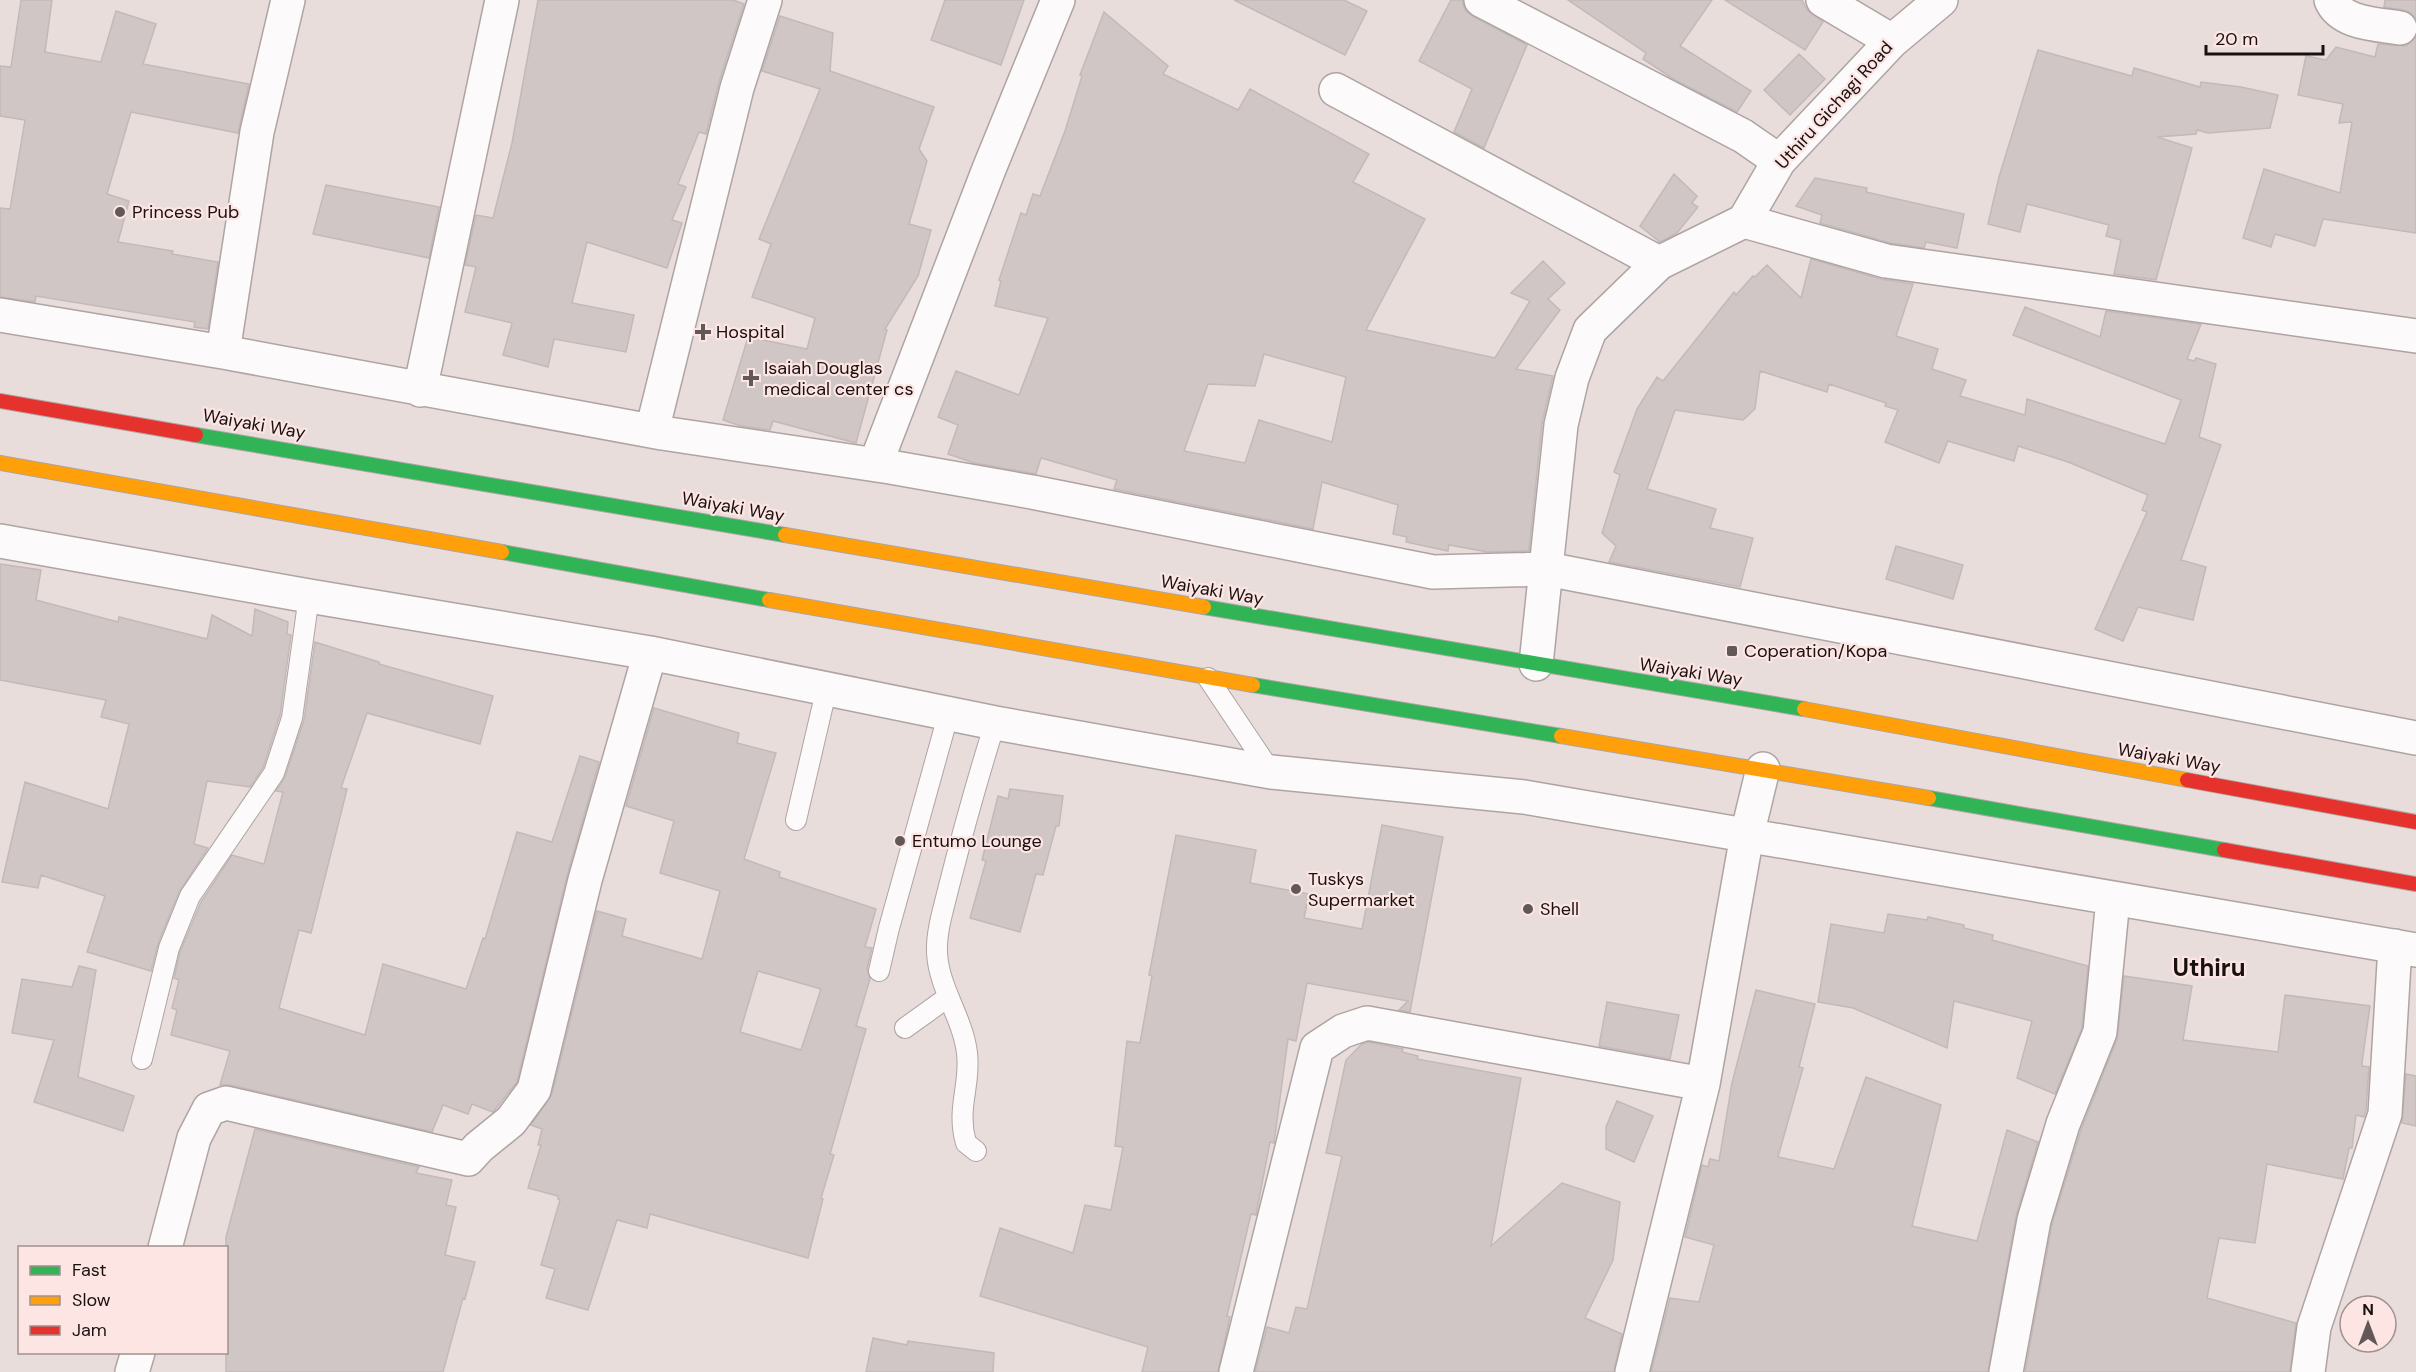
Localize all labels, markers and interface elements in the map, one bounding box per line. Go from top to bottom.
scale bar [2206,18,2323,56]
text: 20 m [2215,27,2258,51]
street label: Uthiru Gichagi Road [1770,36,1898,174]
place label: Princess Pub [132,200,239,224]
marker: Princess Pub [113,205,127,219]
place label: Hospital [716,320,784,344]
marker: Hospital [694,323,712,341]
place label: Isaiah Douglas medical center cs [764,356,913,401]
marker: Isaiah Douglas medical center cs [742,369,760,387]
street label: Waiyaki Way [201,403,307,445]
street label: Waiyaki Way [680,486,786,528]
street label: Waiyaki Way [1159,569,1265,611]
place label: Coperation/Kopa [1744,639,1887,663]
marker: Coperation/Kopa [1725,644,1739,658]
street label: Waiyaki Way [1638,652,1744,692]
street label: Waiyaki Way [2116,737,2222,779]
place label: Entumo Lounge [912,829,1042,853]
marker: Entumo Lounge [893,834,907,848]
place label: Tuskys Supermarket [1308,867,1415,912]
marker: Tuskys Supermarket [1289,882,1303,896]
place label: Shell [1540,897,1579,921]
marker: Shell [1521,902,1535,916]
district label: Uthiru [2173,952,2245,983]
legend [18,1246,228,1354]
text: Fast [72,1258,107,1282]
text: Slow [72,1288,111,1312]
north arrow [2338,1294,2398,1354]
text: N [2362,1299,2374,1320]
text: Jam [72,1318,107,1342]

